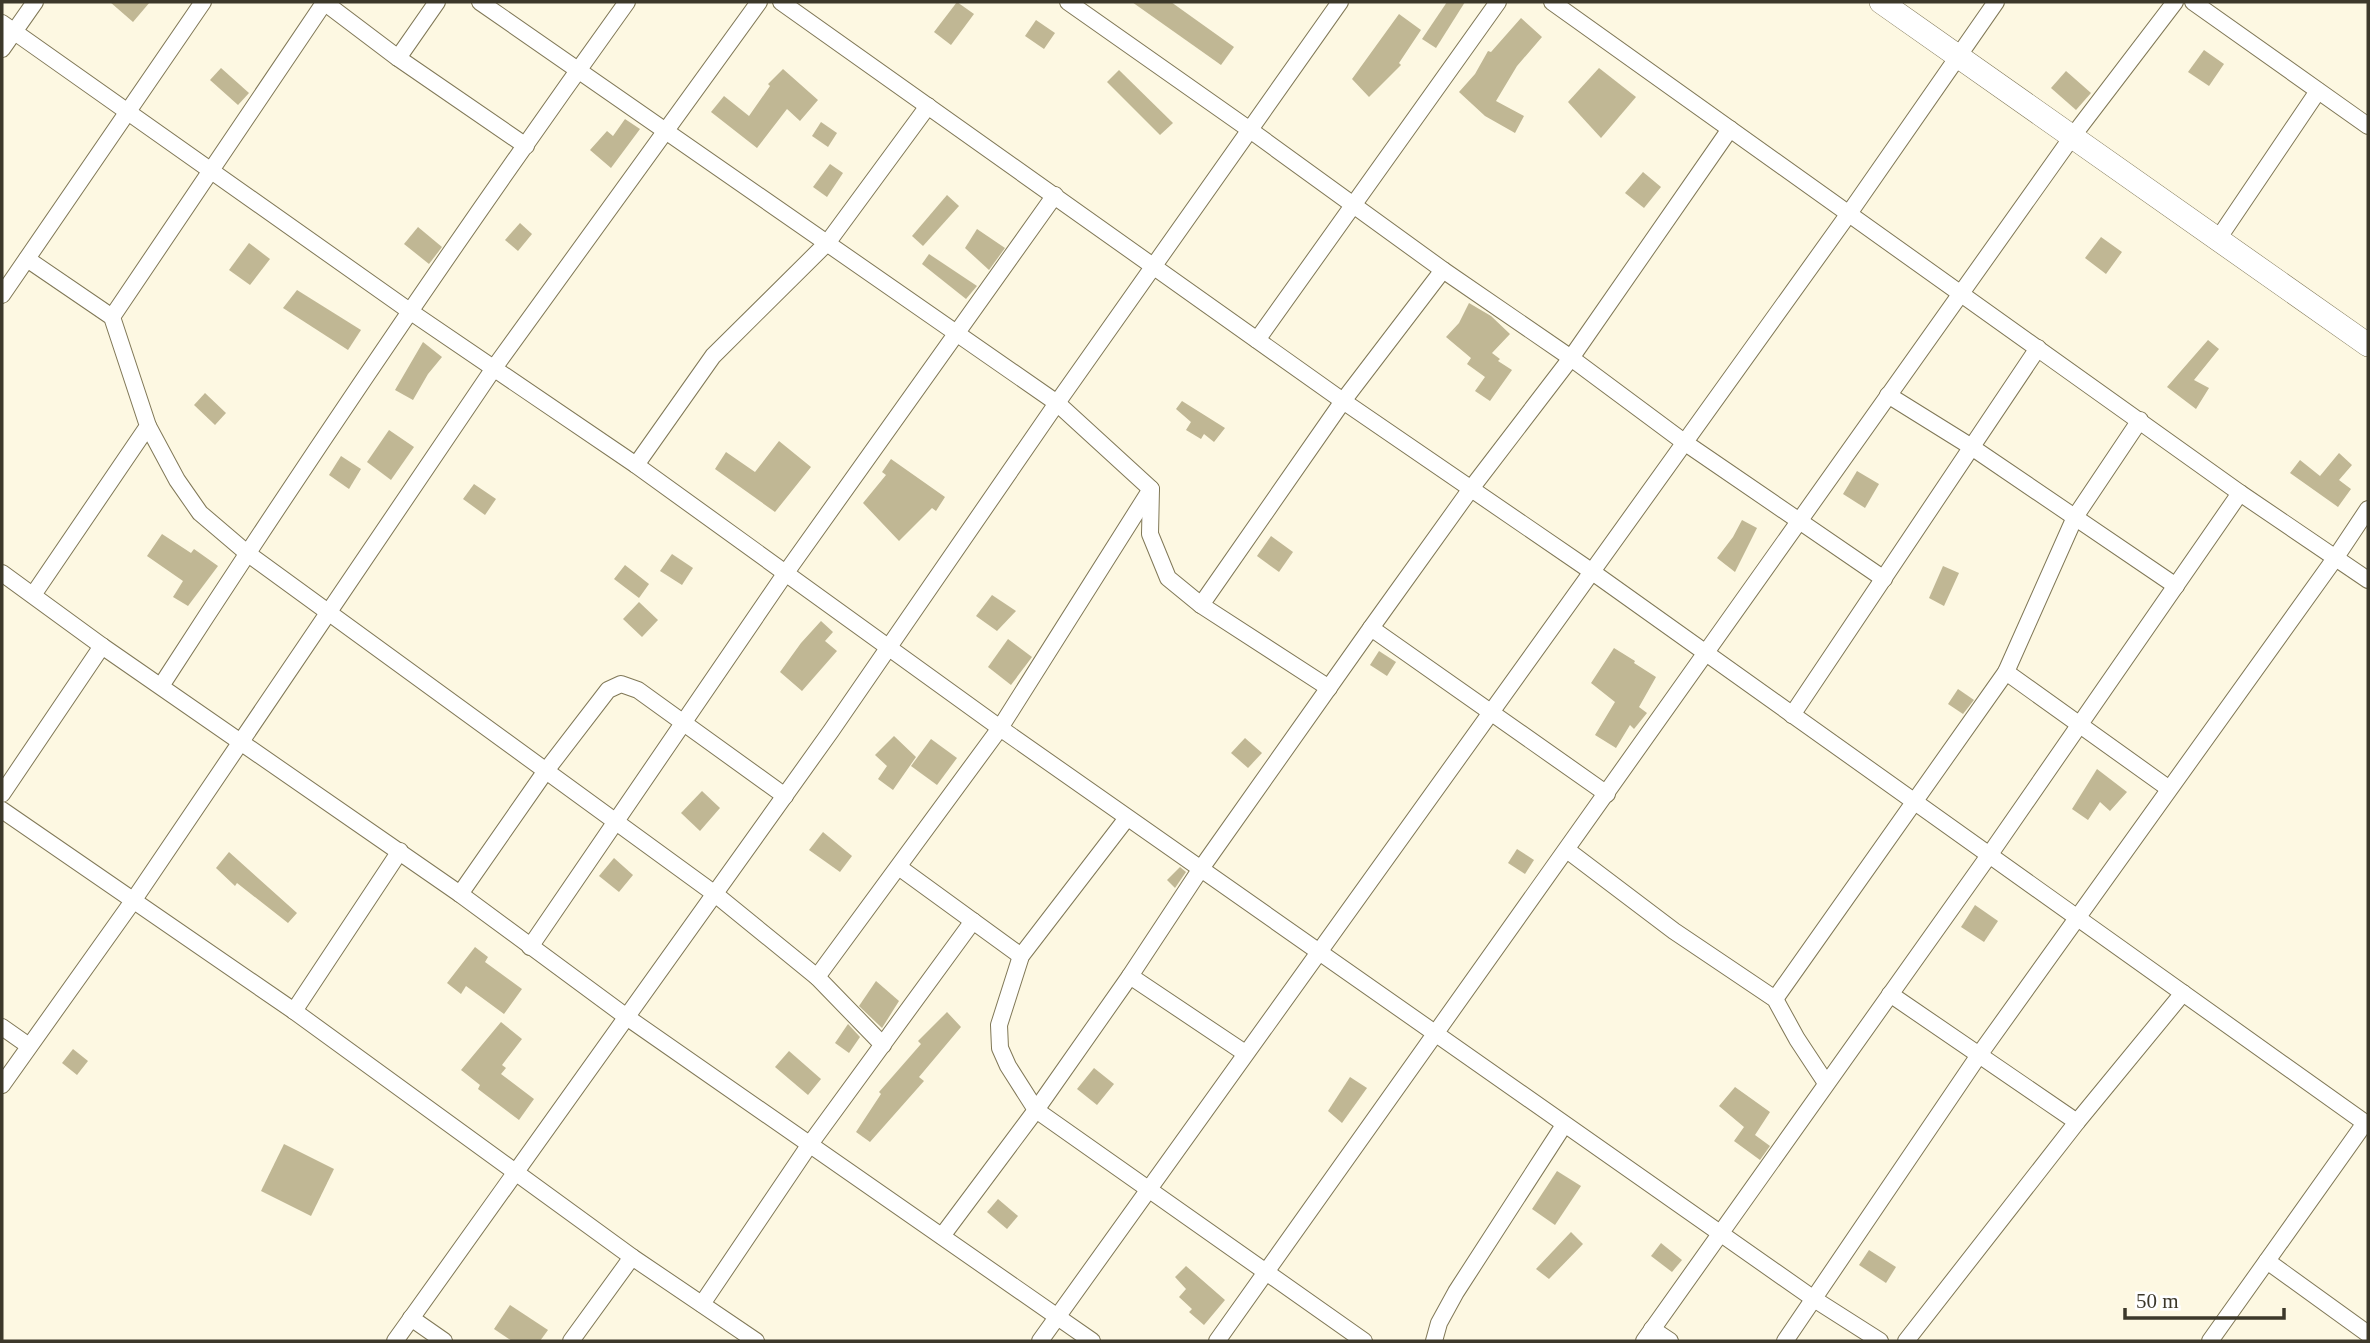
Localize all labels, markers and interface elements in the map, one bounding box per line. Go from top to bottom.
scale bar [2125,1276,2284,1320]
text: 50 m [2136,1289,2179,1313]

